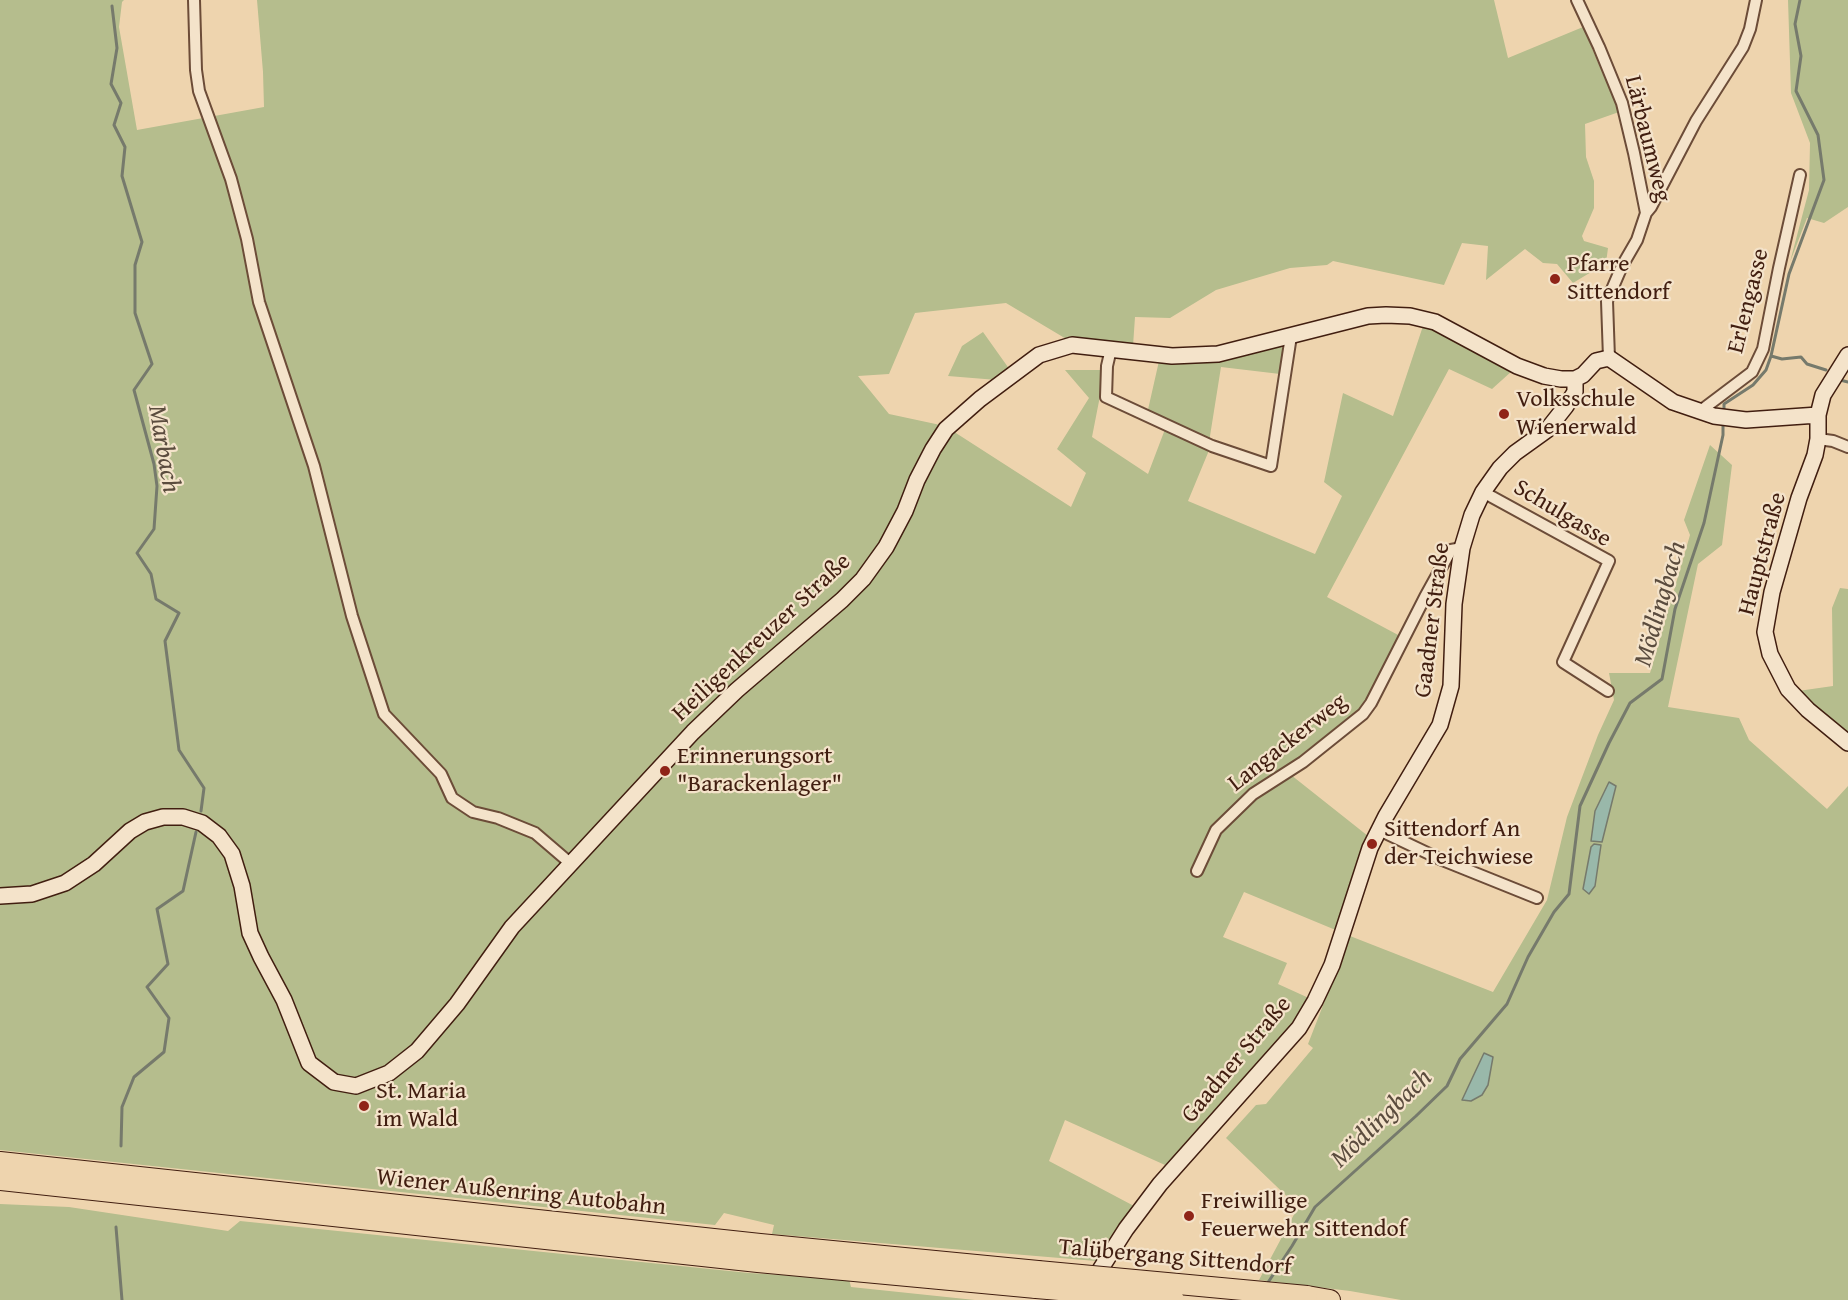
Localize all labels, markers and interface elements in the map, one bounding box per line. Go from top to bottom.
street label: Lärbaumweg [1617,73,1677,205]
street label: Erlengasse [1722,246,1776,356]
place label: Pfarre Sittendorf [1567,251,1670,307]
marker: Pfarre Sittendorf [1548,272,1562,286]
place label: Volksschule Wienerwald [1516,386,1637,442]
water label: Marbach [140,403,186,495]
marker: Volksschule Wienerwald [1497,407,1511,421]
street label: Schulgasse [1508,474,1616,554]
street label: Hauptstraße [1733,489,1793,619]
water label: Mödlingbach [1628,538,1694,670]
street label: Gaadner Straße [1409,541,1457,699]
street label: Heiligenkreuzer Straße [667,548,857,728]
street label: Langackerweg [1223,688,1353,798]
place label: Erinnerungsort "Barackenlager" [677,743,842,799]
marker: Erinnerungsort "Barackenlager" [658,764,672,778]
place label: Sittendorf An der Teichwiese [1384,816,1533,872]
marker: Sittendorf An der Teichwiese [1365,837,1379,851]
street label: Gaadner Straße [1176,991,1298,1129]
water label: Mödlingbach [1325,1063,1439,1175]
place label: St. Maria im Wald [376,1078,466,1134]
marker: St. Maria im Wald [357,1099,371,1113]
street label: Wiener Außenring Autobahn [375,1163,667,1223]
place label: Freiwillige Feuerwehr Sittendof [1201,1188,1407,1244]
marker: Freiwillige Feuerwehr Sittendof [1182,1209,1196,1223]
street label: Talübergang Sittendorf [1057,1233,1293,1283]

